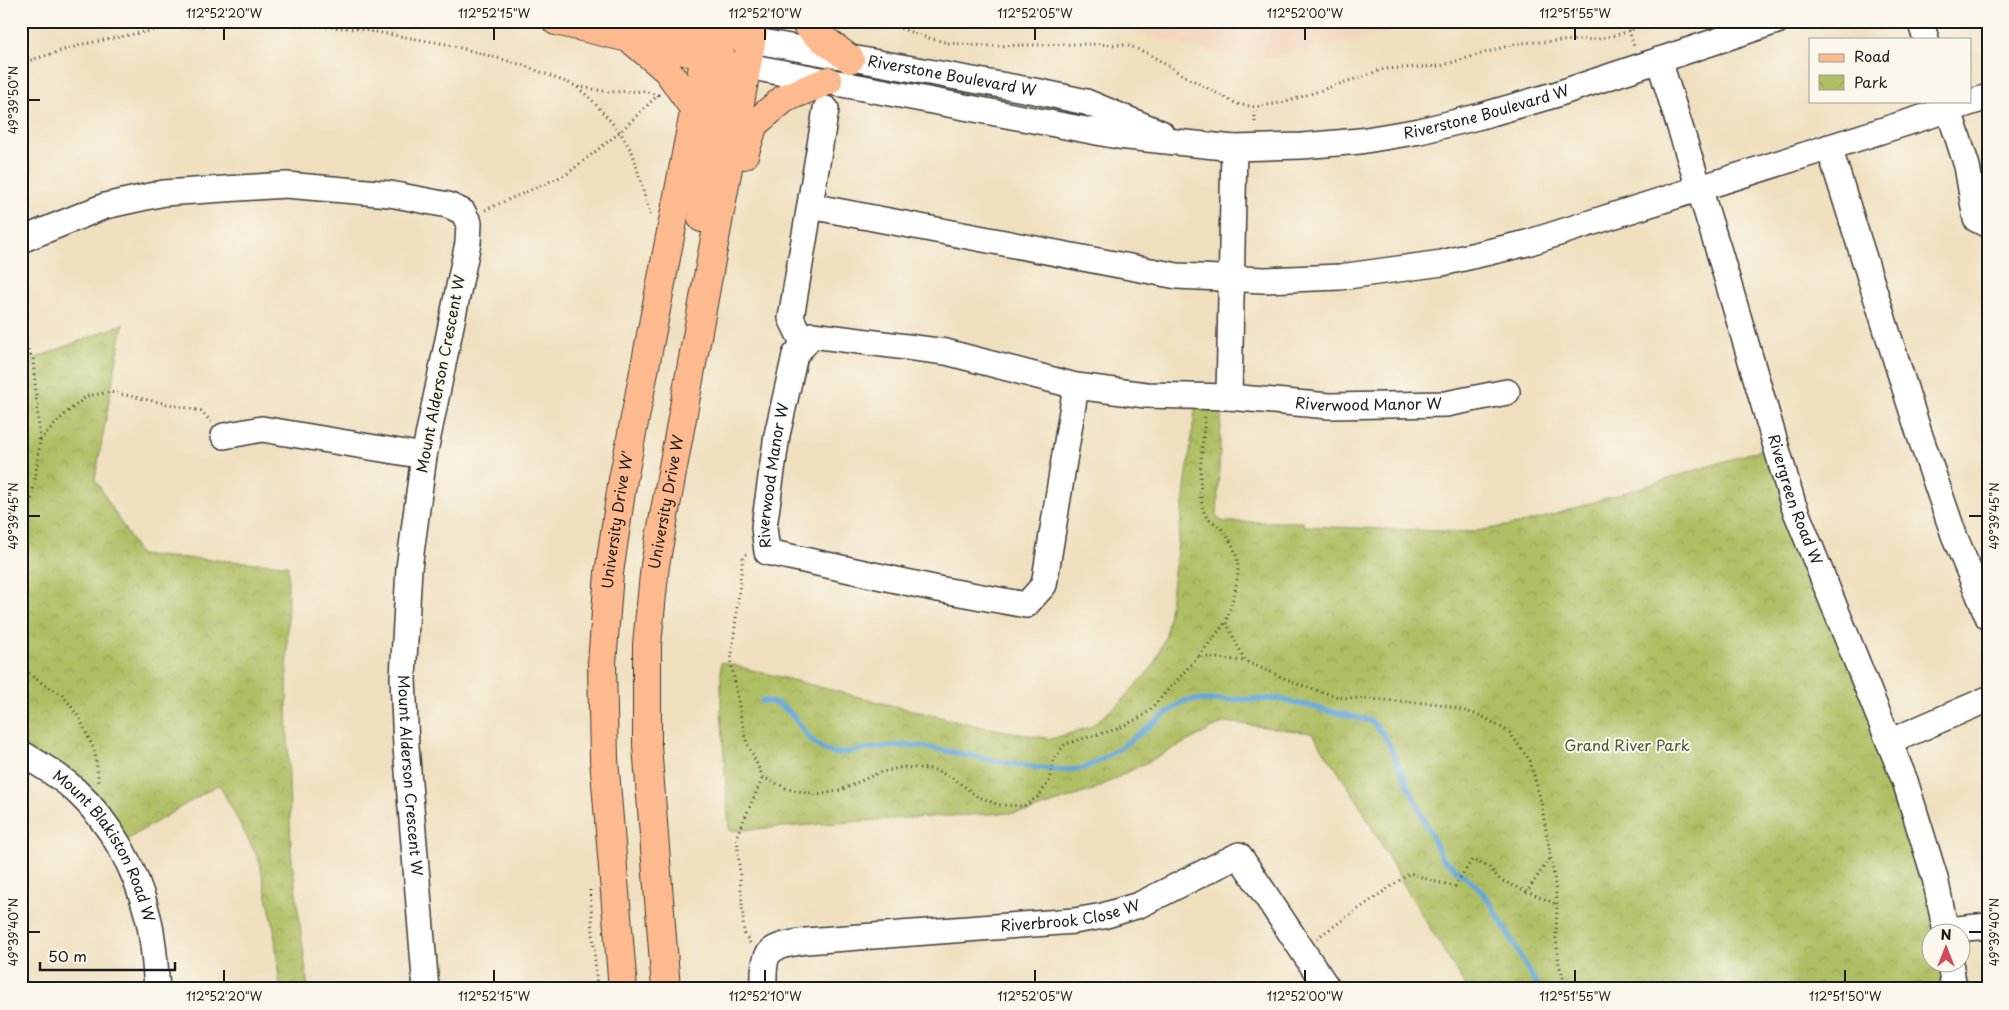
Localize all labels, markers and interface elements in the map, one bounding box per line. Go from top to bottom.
text: 112°52'20"W [186,4,263,22]
text: 112°52'15"W [458,4,531,22]
text: 112°52'10"W [728,4,802,22]
text: 112°52'05"W [997,4,1073,22]
text: 112°52'00"W [1267,4,1344,22]
text: 112°51'55"W [1539,4,1611,22]
legend [1809,38,1972,102]
text: Road [1854,44,1890,67]
street label: Riverstone Boulevard W [866,48,1039,101]
text: 49°39'50"N [4,66,22,134]
text: Park [1854,70,1888,93]
street label: Riverstone Boulevard W [1401,78,1572,144]
street label: Mount Alderson Crescent W [409,272,470,475]
street label: Riverwood Manor W [1294,390,1443,416]
street label: Riverwood Manor W [751,400,794,550]
street label: Rivergreen Road W [1763,431,1830,568]
street label: University Drive W [641,433,689,571]
street label: University Drive W' [595,448,638,590]
text: 49°39'45"N [4,482,22,550]
text: 49°39'45"N [1985,482,2003,550]
street label: Mount Alderson Crescent W [393,674,430,877]
park label: Grand River Park [1564,733,1690,756]
street label: Mount Blakiston Road W [49,763,162,925]
street label: Riverbrook Close W [999,892,1143,936]
text: 49°39'40"N [4,898,22,966]
text: 49°39'40"N [1985,898,2003,966]
north arrow [1922,922,1972,972]
text: N [1940,924,1952,945]
scale bar [40,940,175,972]
text: 50 m [48,944,87,967]
text: 112°52'20"W [186,987,263,1005]
text: 112°52'15"W [458,987,531,1005]
text: 112°52'10"W [728,987,802,1005]
text: 112°52'05"W [997,987,1073,1005]
text: 112°52'00"W [1267,987,1344,1005]
text: 112°51'55"W [1539,987,1611,1005]
text: 112°51'50"W [1809,987,1882,1005]

